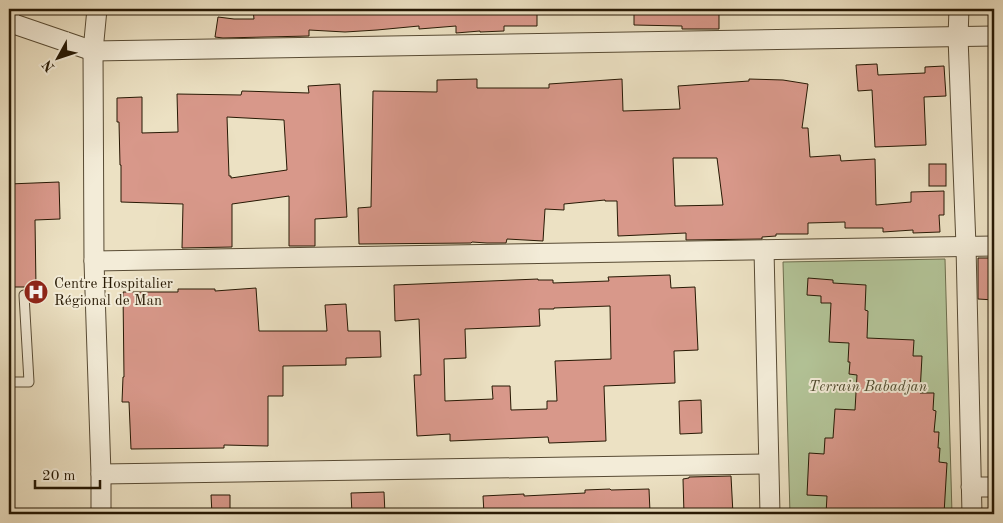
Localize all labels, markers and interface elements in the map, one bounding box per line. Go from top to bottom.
north arrow [32,32,82,82]
text: N [40,57,58,74]
place label: Centre Hospitalier Régional de Man [54,277,173,309]
hospital icon: Centre Hospitalier Régional de Man [23,279,49,305]
park label: Terrain Babadjan [809,380,928,395]
scale bar [35,458,100,490]
text: 20 m [42,469,76,484]

